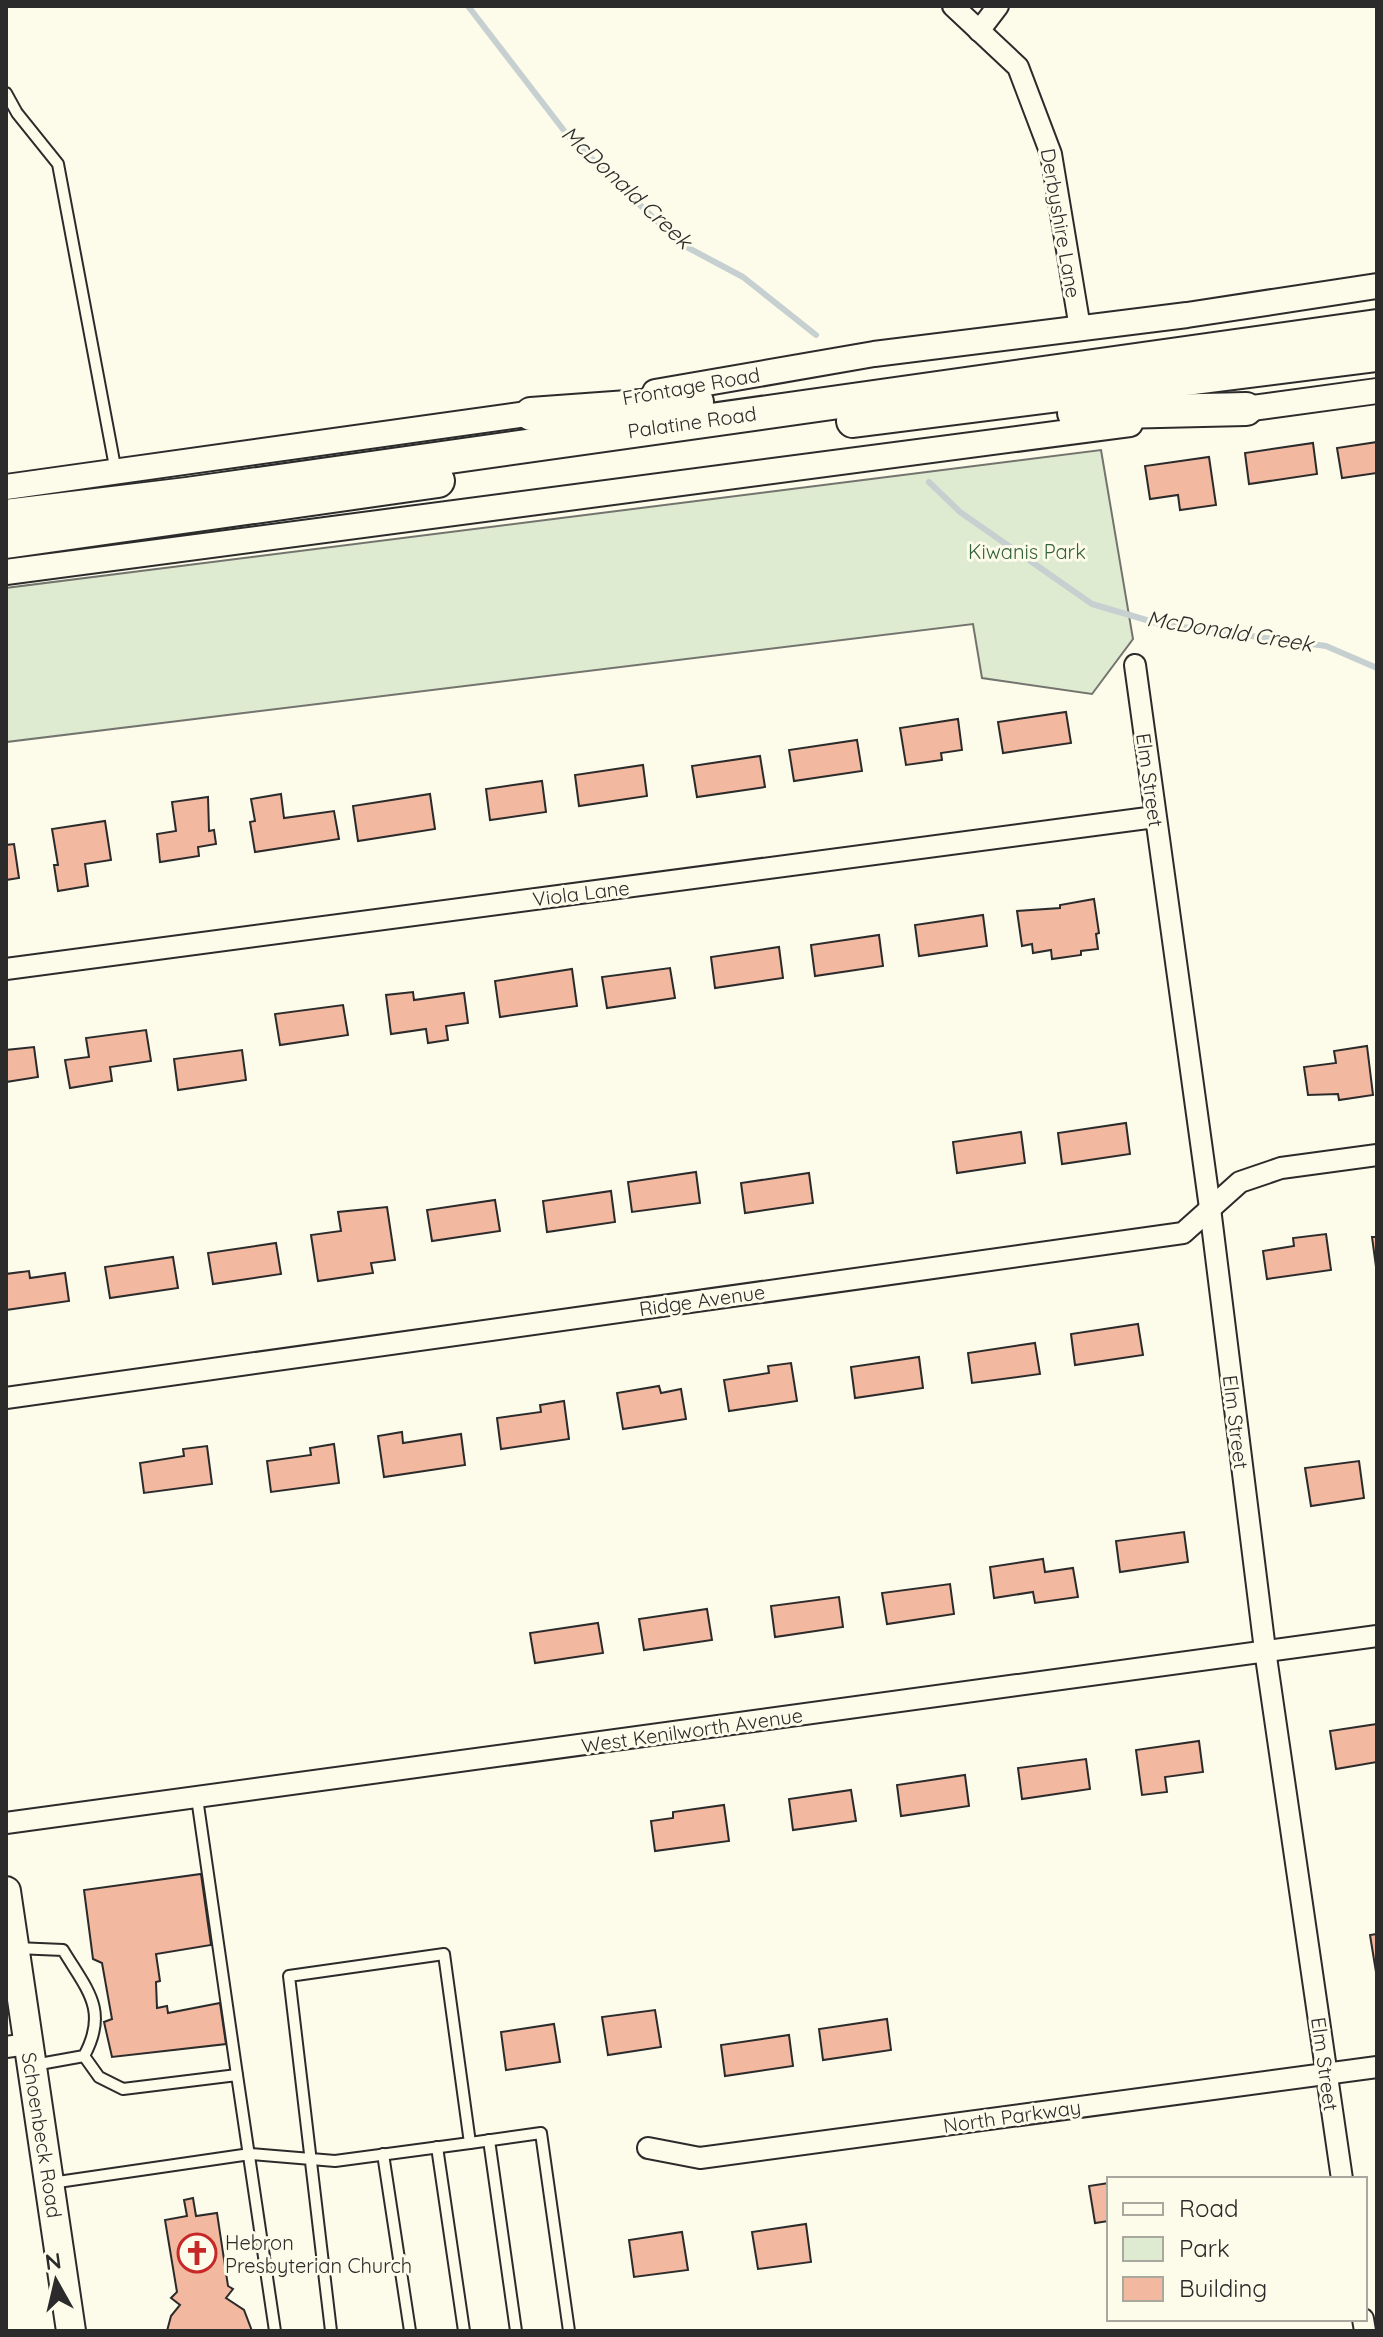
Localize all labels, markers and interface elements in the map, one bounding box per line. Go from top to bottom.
water label: McDonald Creek [556,119,700,256]
street label: Derbyshire Lane [1036,146,1086,300]
street label: Frontage Road [620,362,762,410]
street label: Palatine Road [626,401,758,443]
park label: Kiwanis Park [968,539,1086,564]
water label: McDonald Creek [1145,604,1317,658]
street label: Elm Street [1131,732,1169,829]
street label: Viola Lane [531,875,631,911]
street label: Ridge Avenue [637,1279,767,1321]
street label: Elm Street [1218,1374,1254,1471]
street label: West Kenilworth Avenue [580,1702,804,1758]
street label: Elm Street [1306,2016,1344,2113]
street label: Schoenbeck Road [17,2050,67,2220]
street label: North Parkway [941,2094,1083,2138]
legend [1107,2177,1367,2321]
text: Road [1179,2193,1239,2223]
place label: Hebron Presbyterian Church [225,2230,412,2278]
church icon: Hebron Presbyterian Church [176,2232,218,2274]
text: Park [1179,2233,1230,2263]
north arrow [16,2241,96,2321]
text: N [43,2246,63,2276]
text: Building [1179,2273,1267,2303]

